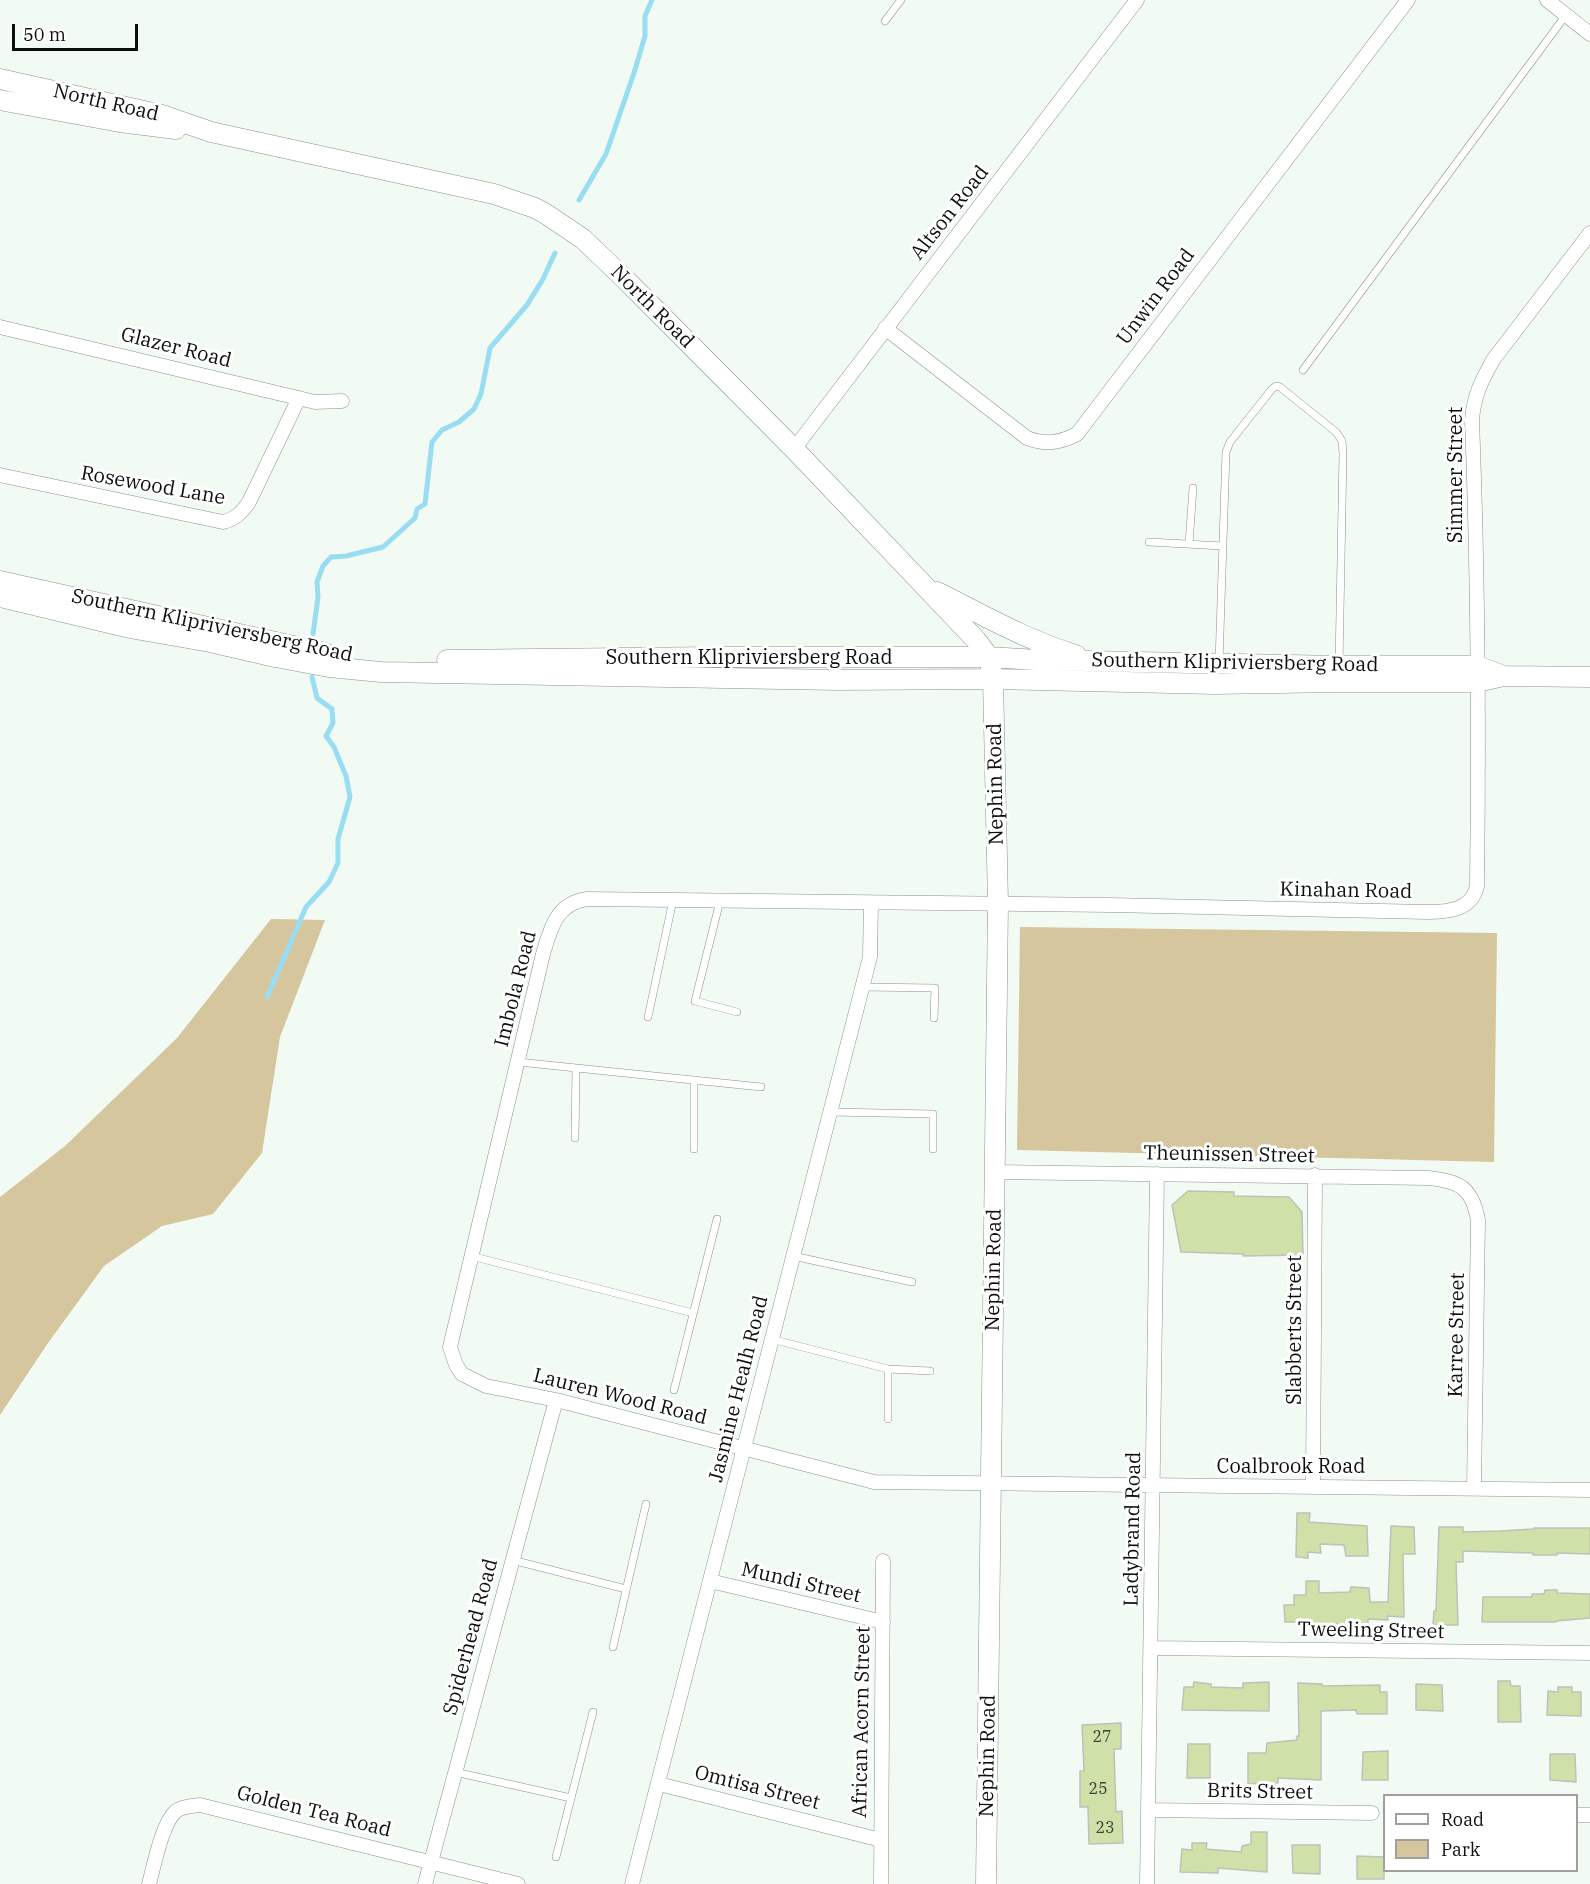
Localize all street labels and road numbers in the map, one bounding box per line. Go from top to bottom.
street label: North Road [51,79,161,127]
street label: Altson Road [906,161,994,265]
street label: Unwin Road [1112,244,1200,350]
street label: North Road [605,260,699,354]
street label: Glazer Road [118,323,234,373]
street label: Simmer Street [1444,407,1468,543]
street label: Rosewood Lane [79,461,227,511]
street label: Southern Klipriviersberg Road [69,584,355,668]
street label: Southern Klipriviersberg Road [605,646,893,670]
street label: Southern Klipriviersberg Road [1091,648,1379,678]
street label: Nephin Road [983,723,1009,845]
street label: Kinahan Road [1279,878,1413,904]
street label: Imbola Road [490,929,542,1049]
street label: Theunissen Street [1143,1142,1315,1168]
street label: Nephin Road [981,1209,1007,1331]
street label: Slabberts Street [1283,1255,1307,1405]
street label: Karree Street [1444,1272,1470,1398]
street label: Jasmine Healh Road [704,1293,774,1485]
street label: Lauren Wood Road [531,1364,709,1430]
street label: Ladybrand Road [1120,1451,1146,1607]
street label: Coalbrook Road [1217,1455,1365,1479]
street label: Spiderhead Road [439,1556,503,1718]
street label: Mundi Street [739,1558,863,1608]
street label: Tweeling Street [1297,1618,1445,1644]
street label: African Acorn Street [848,1626,876,1818]
street label: Nephin Road [975,1695,1001,1817]
street label: Omtisa Street [692,1761,822,1815]
street label: Brits Street [1207,1779,1313,1805]
street label: Golden Tea Road [234,1781,394,1843]

